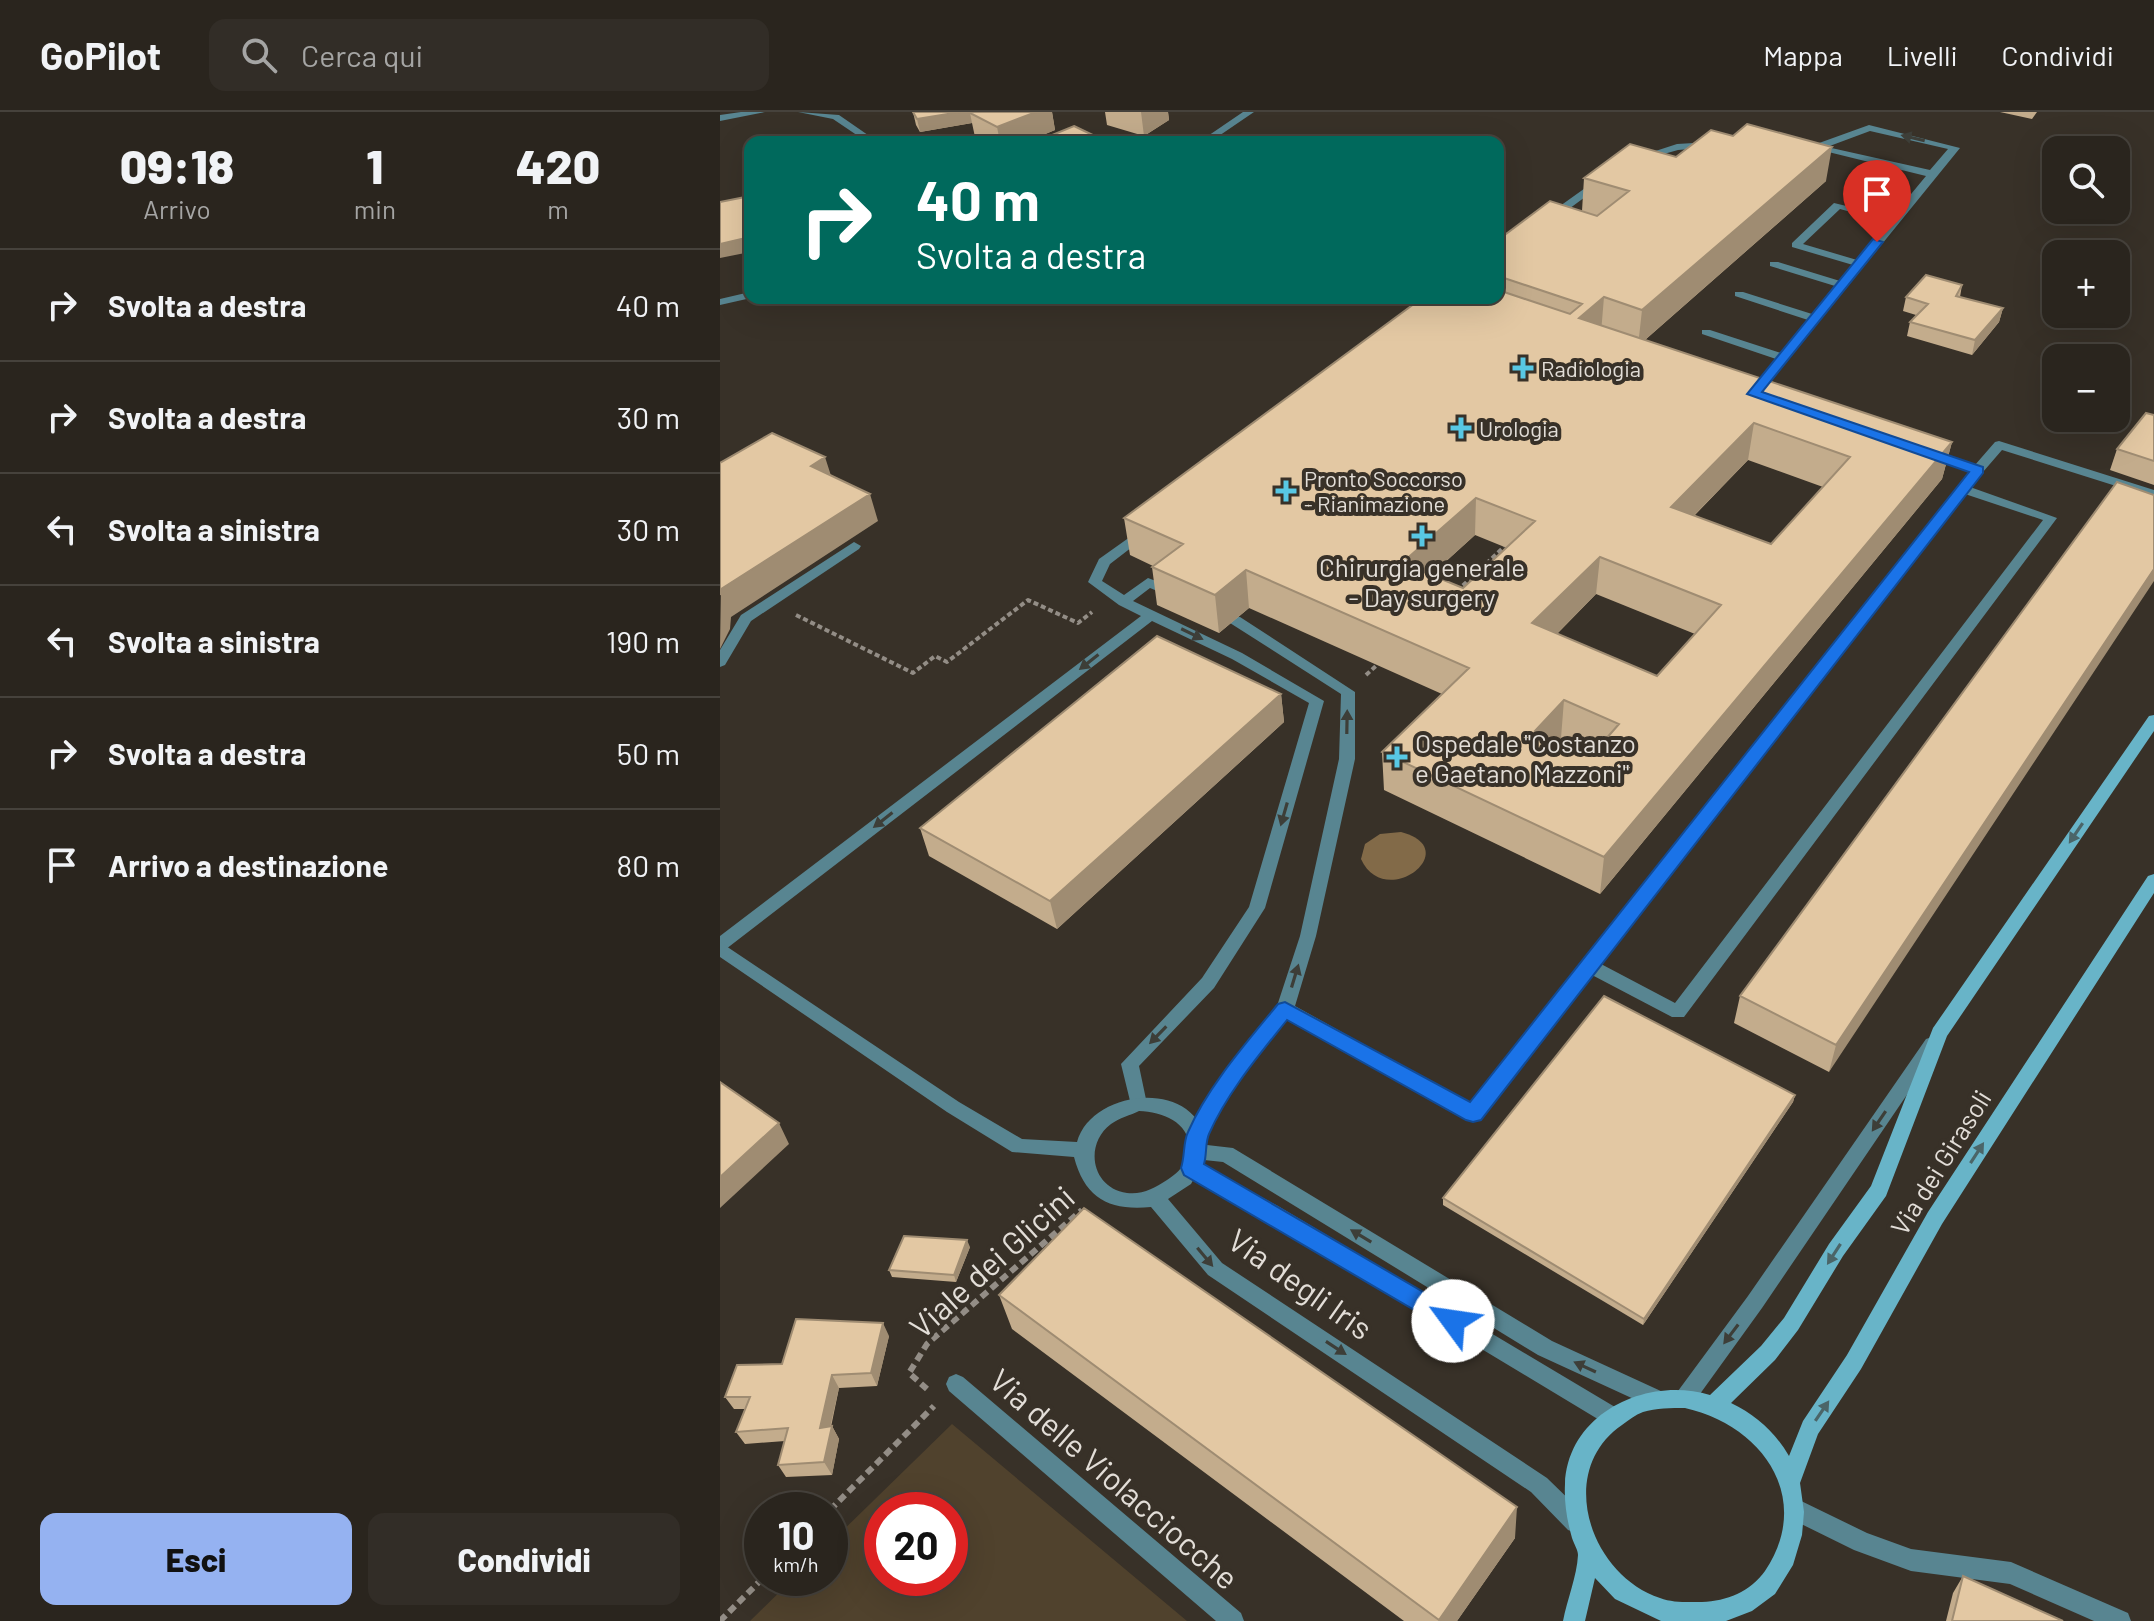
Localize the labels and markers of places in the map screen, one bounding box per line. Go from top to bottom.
pin [1843,160,1911,242]
place label: Radiologia [1541,355,1641,381]
marker: Radiologia [1512,357,1534,379]
place label: Urologia [1479,415,1559,441]
marker: Urologia [1450,417,1472,439]
place label: Pronto Soccorso - Rianimazione [1304,465,1463,516]
marker: Pronto Soccorso - Rianimazione [1275,480,1297,502]
marker: Chirurgia generale - Day surgery [1411,525,1433,547]
place label: Chirurgia generale - Day surgery [1319,551,1525,612]
place label: Ospedale "Costanzo e Gaetano Mazzoni" [1415,727,1636,788]
marker: Ospedale "Costanzo e Gaetano Mazzoni" [1386,746,1408,768]

